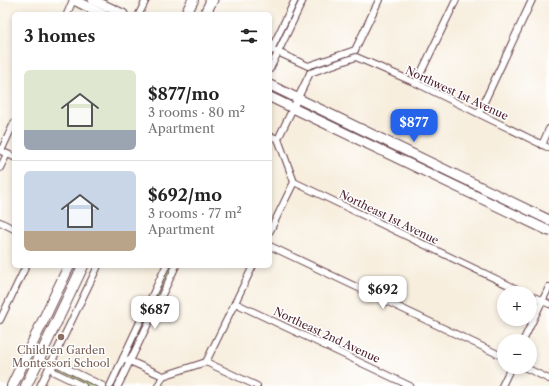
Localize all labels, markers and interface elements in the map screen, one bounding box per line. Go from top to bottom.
icon: filters [238,25,260,47]
text: 3 homes [24,26,95,46]
street label: Northwest 1st Avenue [403,63,511,123]
text: $877/mo [148,84,219,104]
icon: home [56,86,104,134]
text: 3 rooms · 80 m² [148,104,245,120]
pin: $877 [390,109,438,143]
text: $877 [400,114,428,130]
text: Apartment [148,120,215,136]
text: $692/mo [148,185,222,205]
icon: home [56,187,104,235]
street label: Northeast 1st Avenue [337,187,441,247]
text: 3 rooms · 77 m² [148,205,242,221]
text: Apartment [148,221,215,237]
pin: $692 [359,276,407,310]
text: $692 [368,281,398,297]
map controls [497,286,537,374]
button: + [497,286,537,326]
pin: $687 [131,296,179,330]
text: $687 [140,301,170,317]
street label: Northeast 2nd Avenue [271,304,383,366]
marker: Children Garden Montessori School [56,332,66,342]
button: − [497,334,537,374]
place label: Children Garden Montessori School [12,343,111,370]

